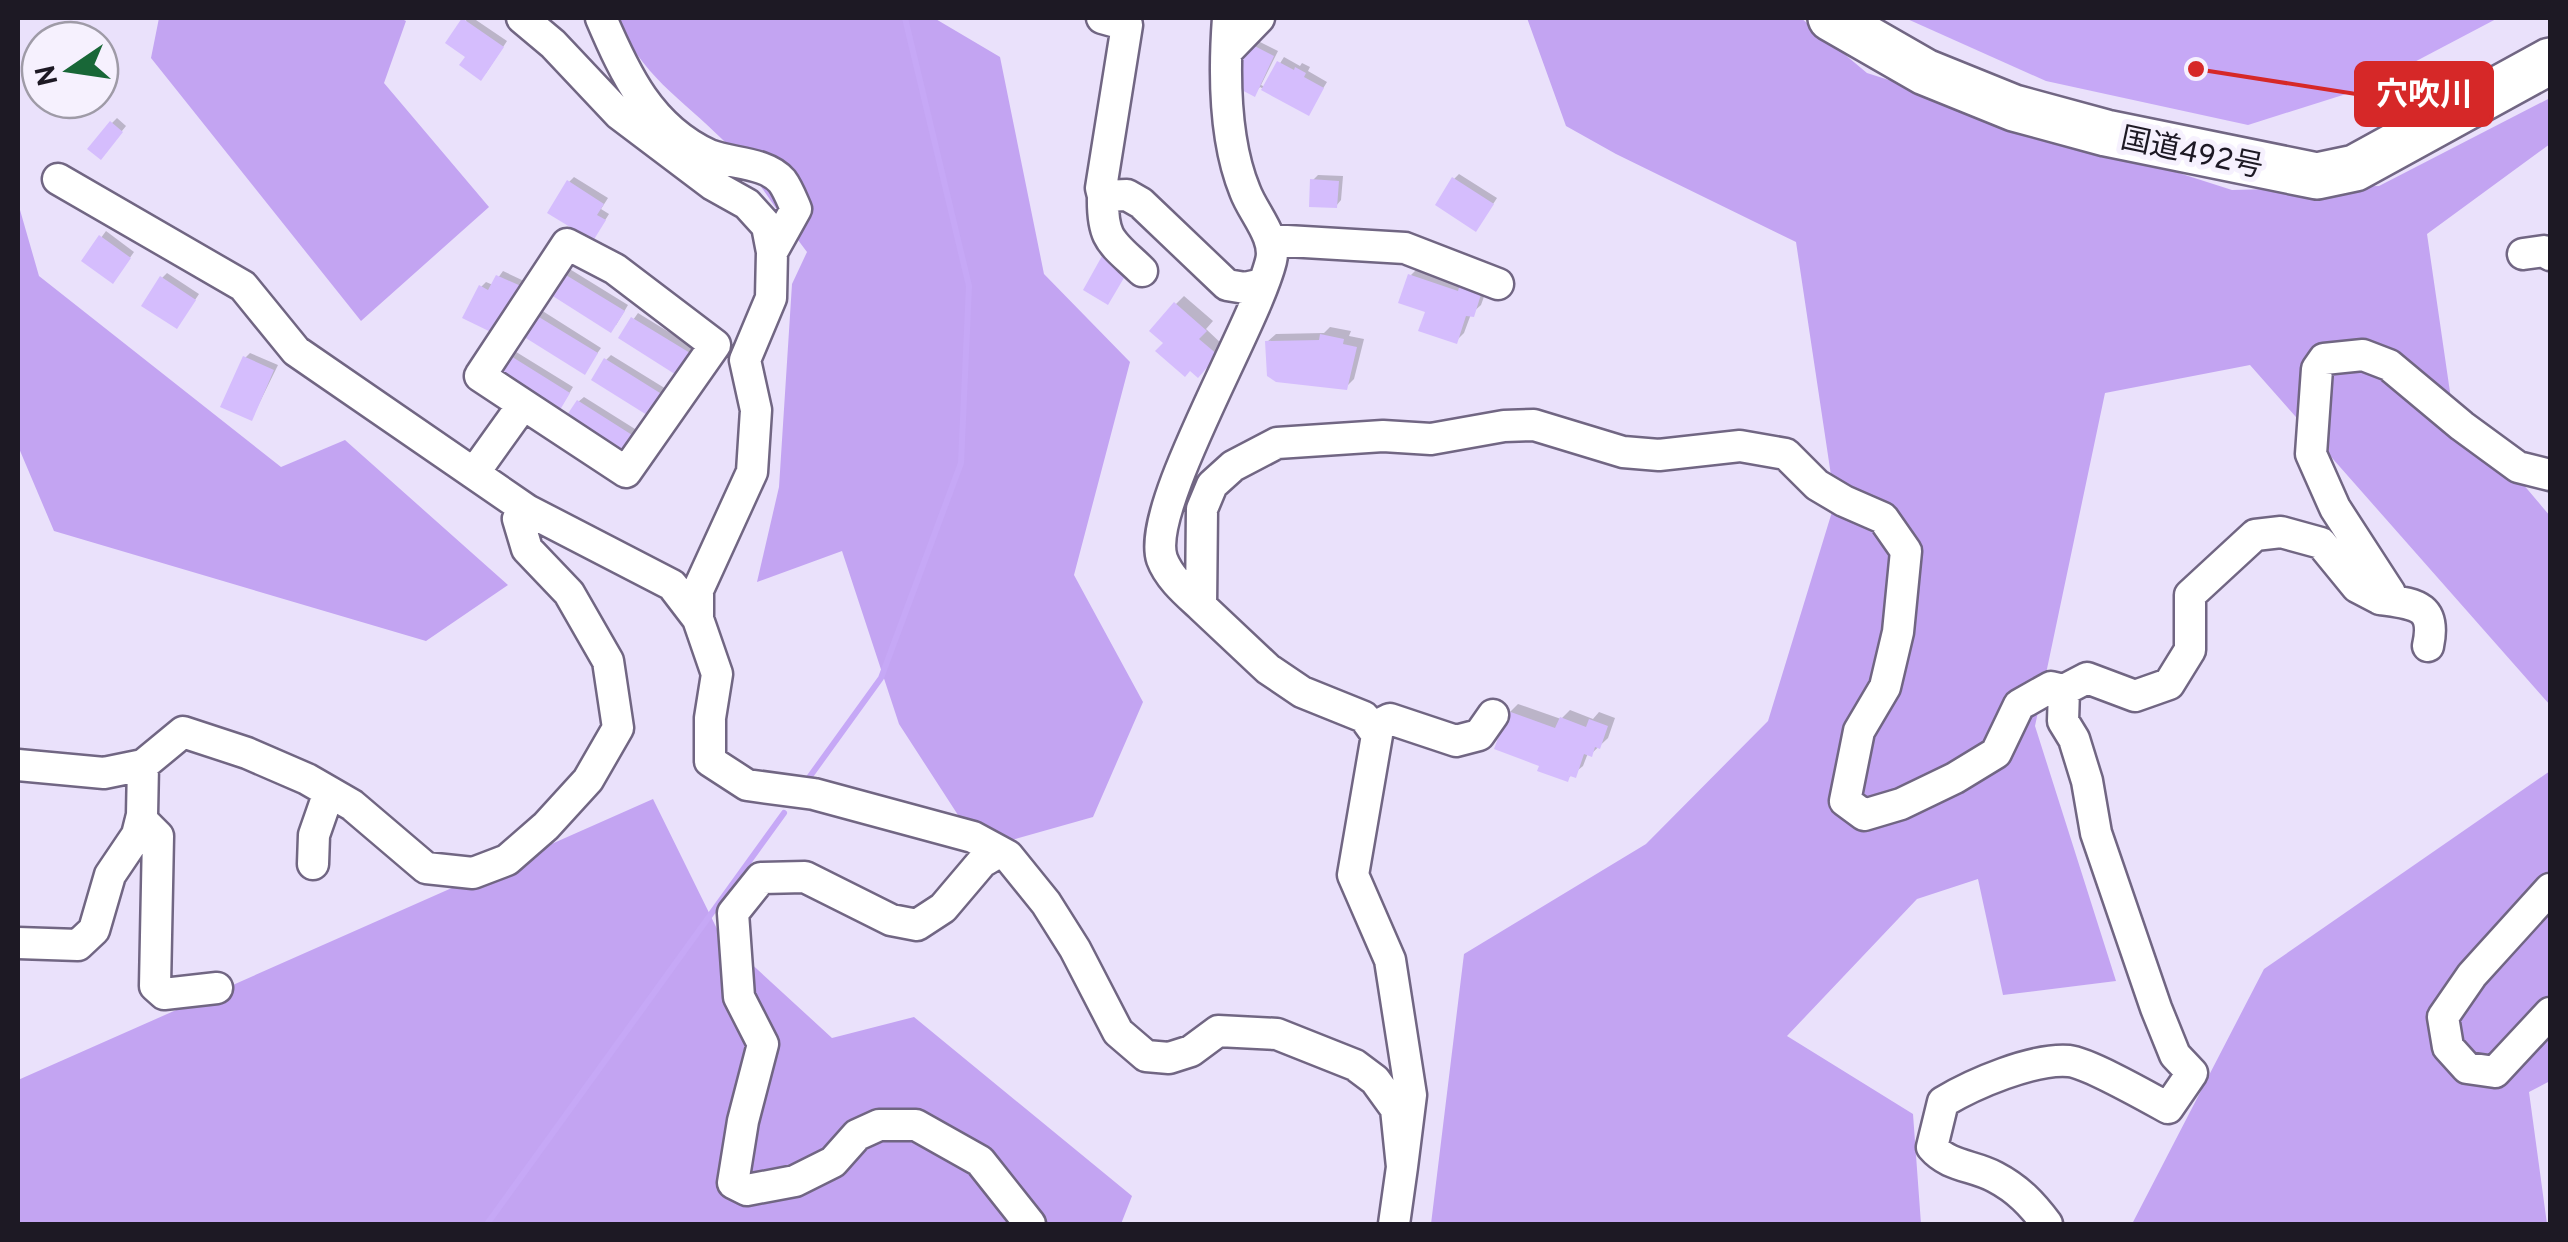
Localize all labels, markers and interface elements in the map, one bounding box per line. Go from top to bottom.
north arrow [20,20,120,120]
text: N [29,61,68,89]
callout: 穴吹川 [2356,63,2492,125]
text: 穴吹川 [2376,77,2472,117]
street label: 国道492号 [2117,121,2266,188]

